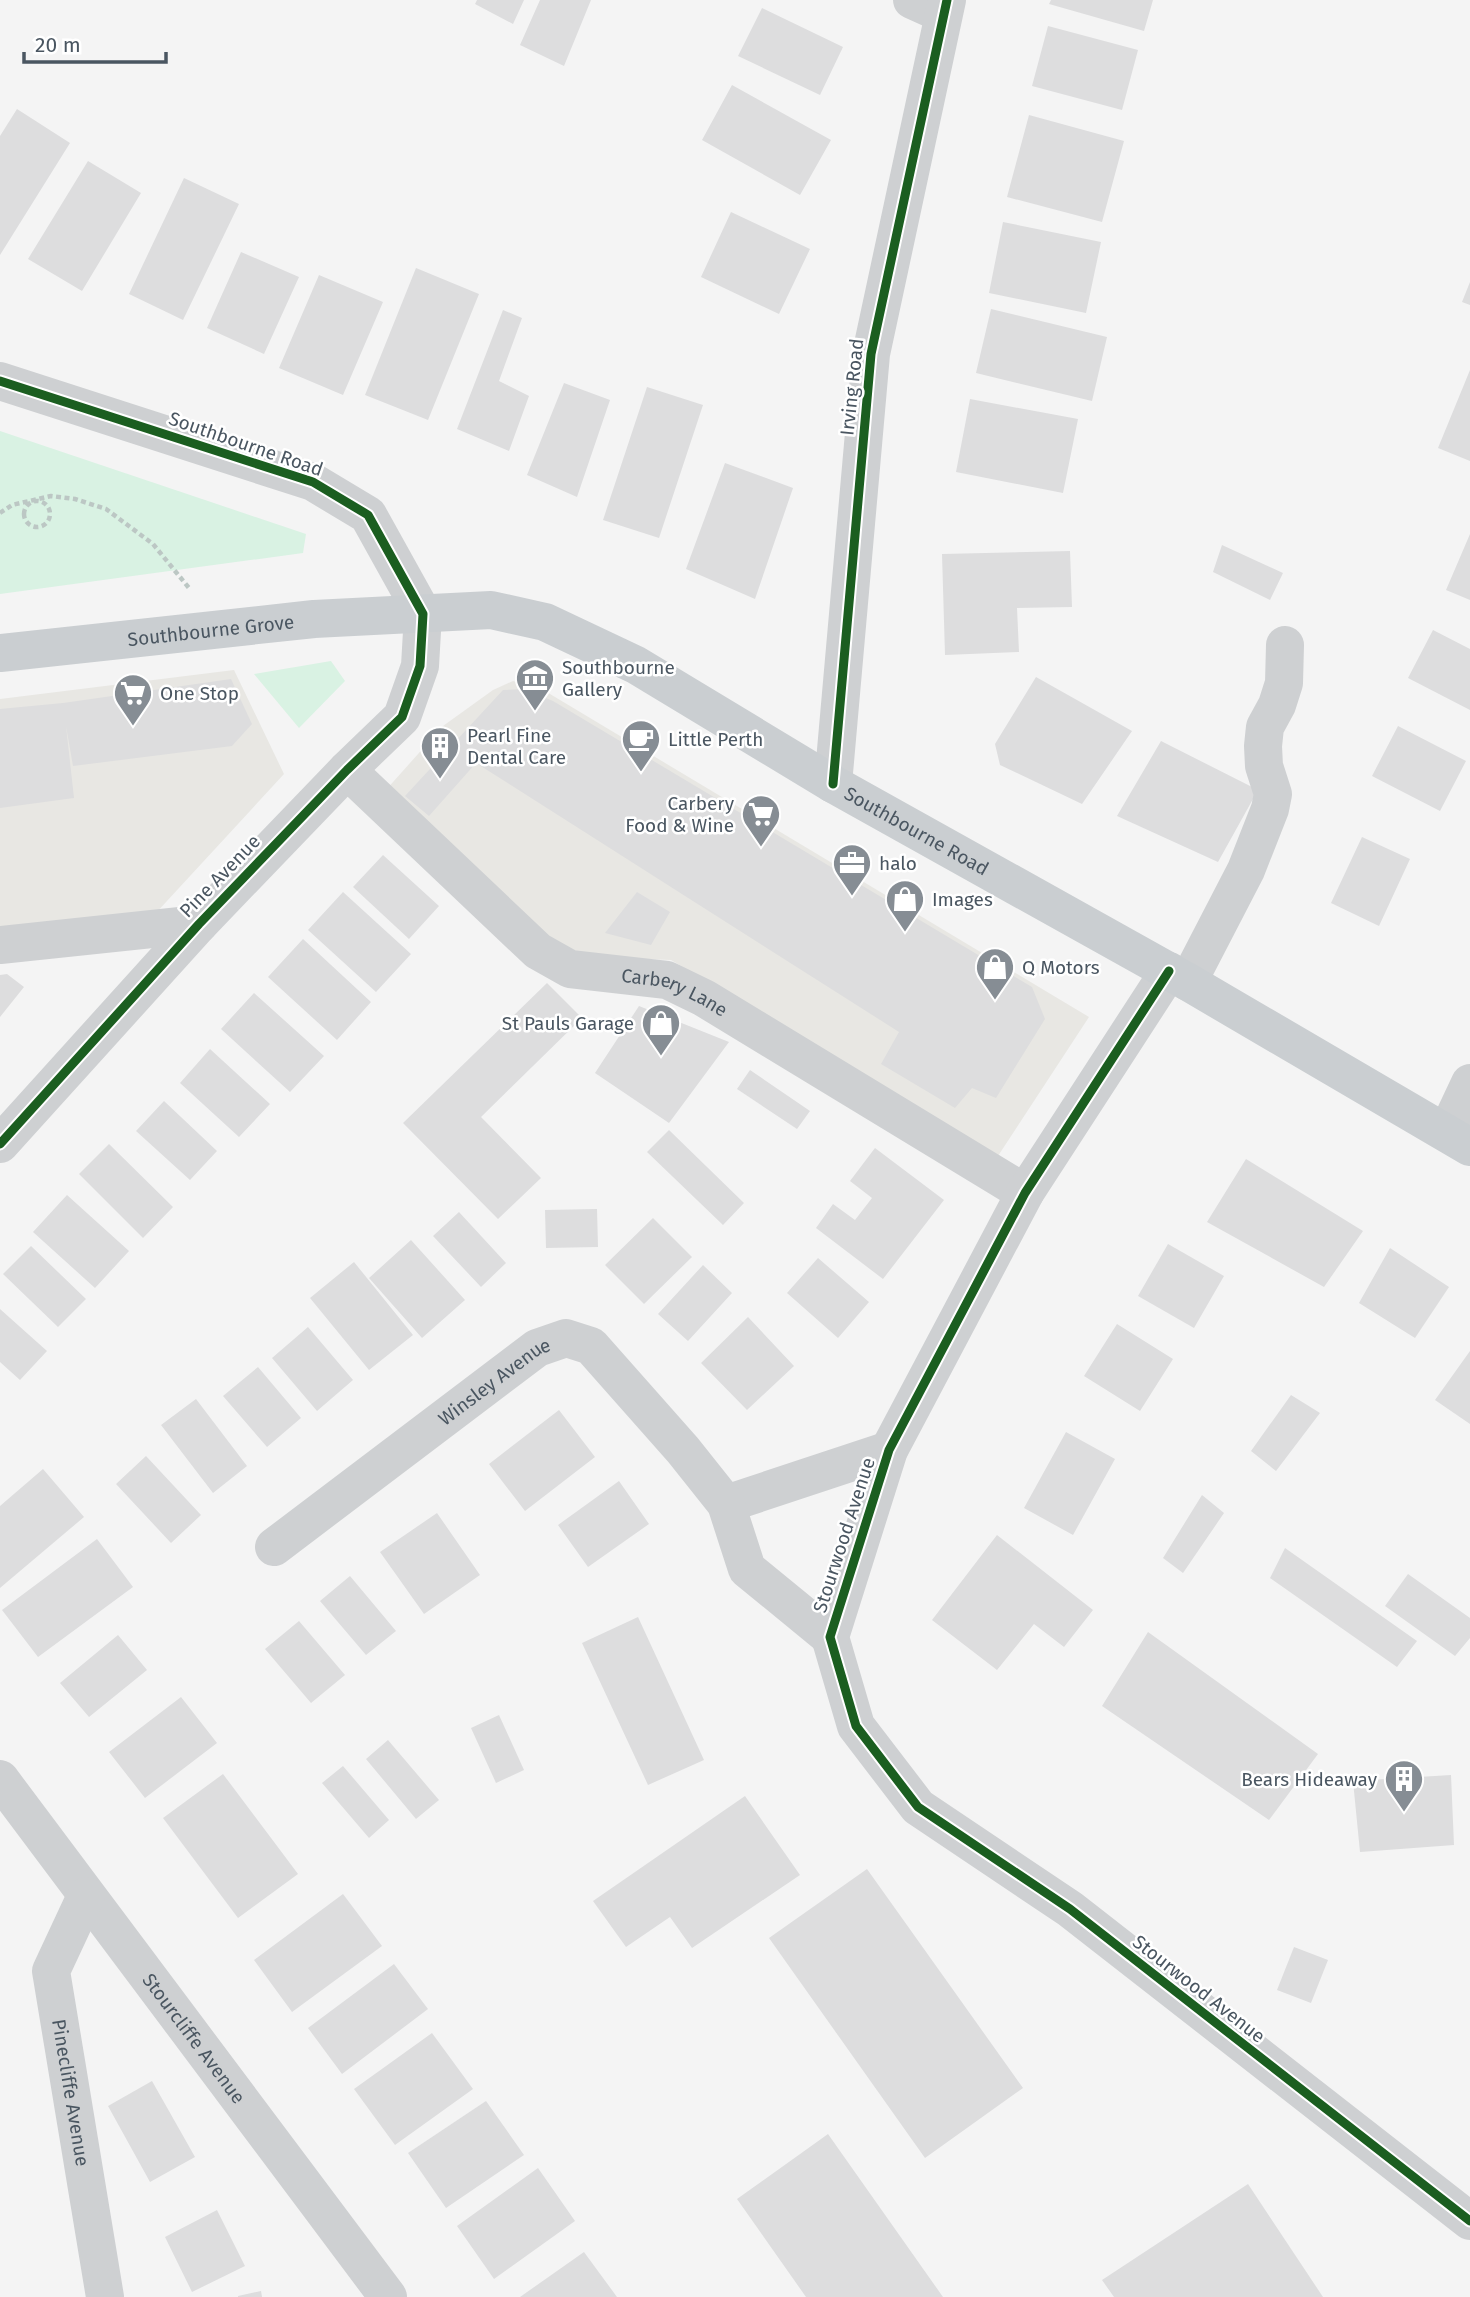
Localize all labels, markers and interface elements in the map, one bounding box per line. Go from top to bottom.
scale bar [24,21,166,65]
text: 20 m [35,32,81,58]
street label: Irving Road [835,337,869,437]
street label: Southbourne Road [166,407,326,481]
street label: Southbourne Grove [126,610,295,651]
place label: Southbourne Gallery [562,656,675,701]
museum icon: Southbourne Gallery [514,657,556,712]
supermarket icon: One Stop [112,672,154,727]
place label: One Stop [160,682,239,705]
cafe icon: Little Perth [620,718,662,773]
place label: Pearl Fine Dental Care [467,724,566,769]
building icon: Pearl Fine Dental Care [419,725,461,780]
place label: Little Perth [668,728,763,751]
street label: Southbourne Road [840,781,993,880]
place label: Carbery Food & Wine [625,792,735,837]
supermarket icon: Carbery Food & Wine [740,793,782,848]
street label: Pine Avenue [175,830,265,922]
office icon: halo [831,842,873,897]
place label: halo [879,852,917,875]
shop icon: Images [884,878,926,933]
place label: Images [932,888,993,911]
shop icon: Q Motors [974,946,1016,1001]
place label: Q Motors [1022,956,1100,979]
street label: Carbery Lane [620,963,732,1021]
shop icon: St Pauls Garage [640,1002,682,1057]
place label: St Pauls Garage [502,1012,634,1035]
street label: Winsley Avenue [434,1333,553,1430]
street label: Stourwood Avenue [808,1455,880,1615]
building icon: Bears Hideaway [1383,1758,1425,1813]
place label: Bears Hideaway [1241,1768,1378,1791]
street label: Stourwood Avenue [1128,1930,1270,2048]
street label: Stourcliffe Avenue [138,1969,250,2108]
street label: Pinecliffe Avenue [48,2017,95,2168]

